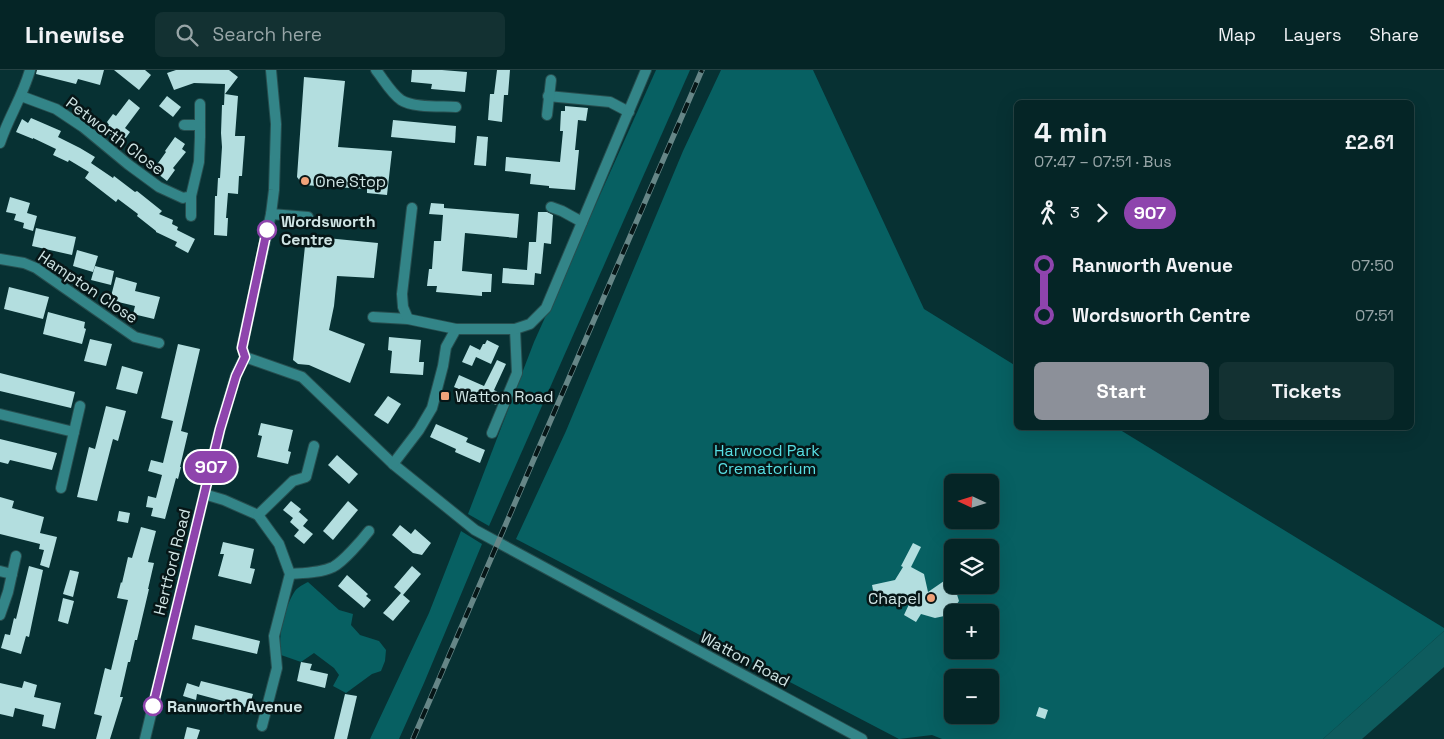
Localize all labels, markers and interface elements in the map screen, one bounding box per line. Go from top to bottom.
search box [155,12,505,57]
text: Linewise [25,19,125,50]
icon: search [173,21,201,49]
text: Search here [213,22,322,47]
text: Map [1218,23,1256,46]
text: Layers [1284,23,1341,46]
text: Share [1369,23,1419,46]
street label: Petworth Close [62,92,168,180]
text: 4 min [1034,114,1108,150]
text: £2.61 [1345,130,1394,155]
text: 07:47 – 07:51 · Bus [1034,151,1172,172]
place label: One Stop [315,171,386,192]
marker: One Stop [299,175,311,187]
icon: walk [1034,199,1062,227]
icon: forward [1088,199,1116,227]
text: 907 [1134,201,1166,224]
text: 3 [1070,202,1080,223]
place label: Wordsworth Centre [281,211,376,250]
marker: Wordsworth Centre [257,220,277,240]
street label: Hampton Close [34,246,142,328]
text: Ranworth Avenue [1072,253,1233,278]
text: 07:50 [1351,255,1394,276]
text: Wordsworth Centre [1072,303,1251,328]
text: 07:51 [1355,305,1394,326]
button: Start [1034,362,1209,420]
button: Tickets [1219,362,1394,420]
place label: Watton Road [455,386,554,407]
marker: Watton Road [439,390,451,402]
park label: Harwood Park Crematorium [714,440,820,479]
line badge: 907 [182,451,240,483]
text: 907 [195,455,227,478]
north arrow [944,474,999,529]
map controls [944,474,999,724]
street label: Hertford Road [149,507,195,617]
button: layers [944,539,999,594]
place label: Chapel [868,588,921,609]
marker: Chapel [925,592,937,604]
button: + [944,604,999,659]
street label: Watton Road [697,627,793,691]
button: − [944,669,999,724]
marker: Ranworth Avenue [143,696,163,716]
place label: Ranworth Avenue [167,696,302,717]

